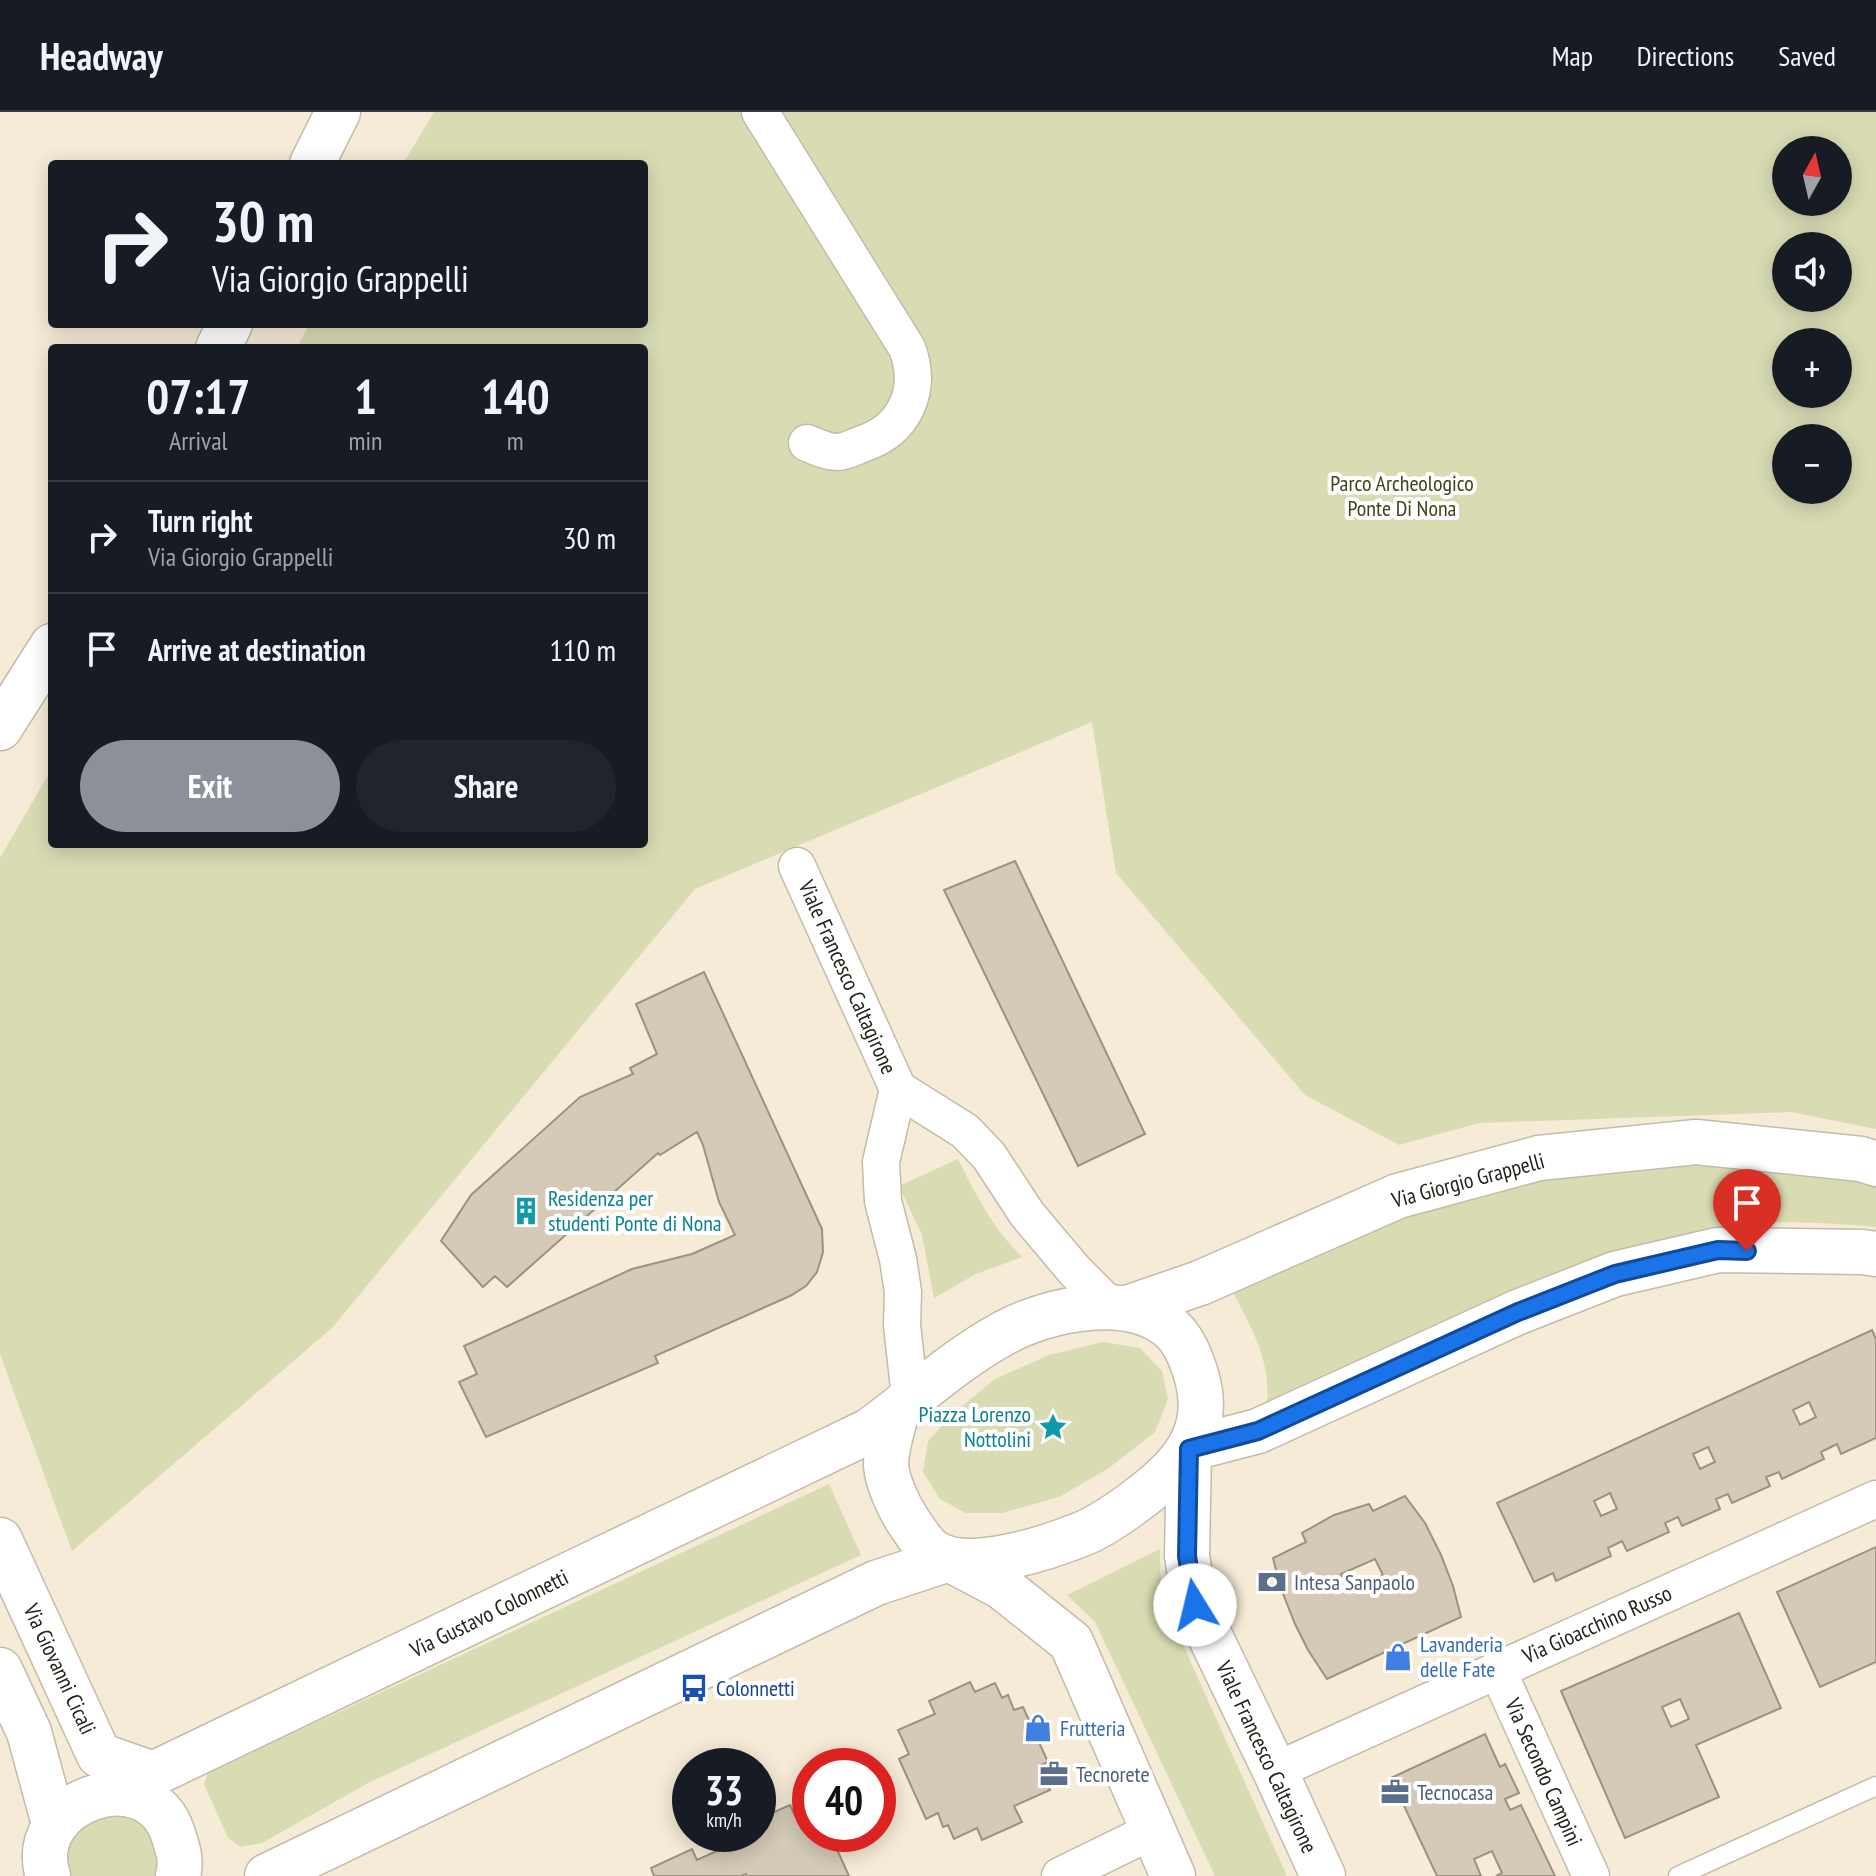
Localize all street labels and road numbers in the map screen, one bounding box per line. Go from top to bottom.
street label: Viale Francesco Caltagirone [792,875,903,1078]
street label: Via Giorgio Grappelli [1388,1146,1547,1214]
street label: Via Gustavo Colonnetti [404,1563,573,1664]
street label: Via Gioacchino Russo [1517,1579,1676,1670]
street label: Via Giovanni Cicali [17,1598,102,1739]
street label: Viale Francesco Caltagirone [1210,1655,1324,1858]
street label: Via Secondo Campini [1499,1693,1589,1850]

